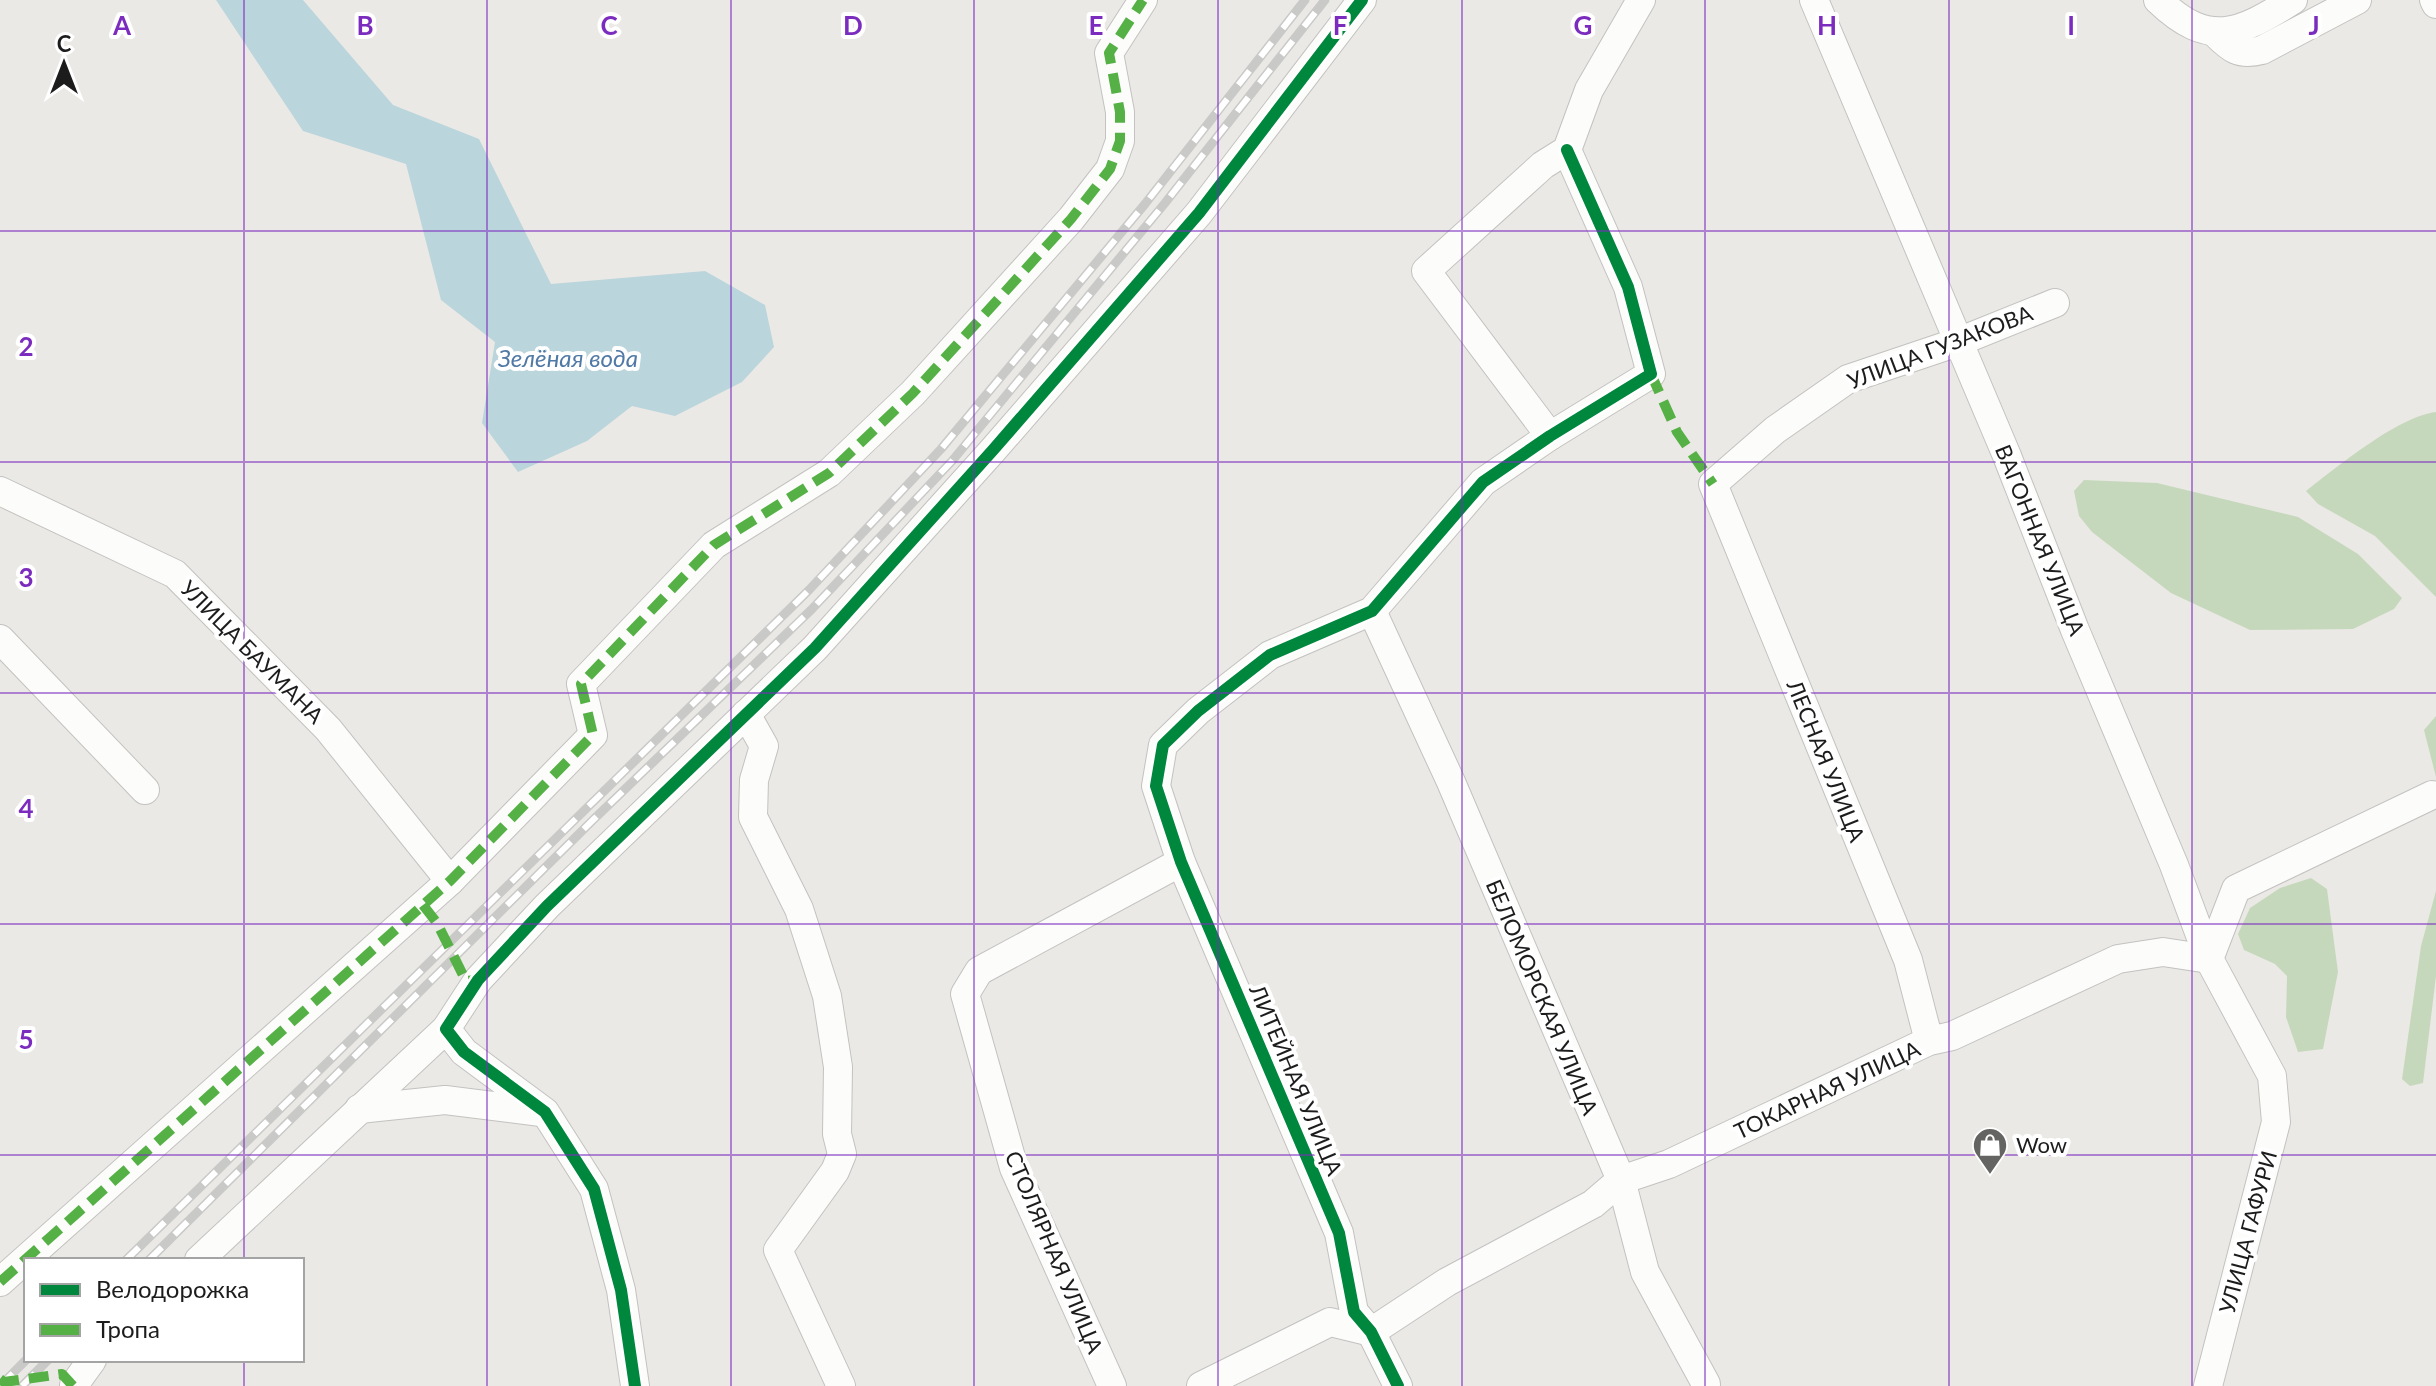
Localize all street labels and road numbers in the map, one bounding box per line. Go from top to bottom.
street label: УЛИЦА ГУЗАКОВА [1843,299,2036,394]
street label: ВАГОННАЯ УЛИЦА [1990,440,2091,639]
street label: УЛИЦА БАУМАНА [175,575,330,729]
street label: ЛЕСНАЯ УЛИЦА [1781,675,1871,846]
street label: БЕЛОМОРСКАЯ УЛИЦА [1481,875,1604,1119]
street label: ЛИТЕЙНАЯ УЛИЦА [1244,980,1349,1179]
street label: ТОКАРНАЯ УЛИЦА [1730,1035,1924,1144]
street label: СТОЛЯРНАЯ УЛИЦА [1000,1147,1109,1357]
street label: УЛИЦА ГАФУРИ [2213,1148,2282,1316]

